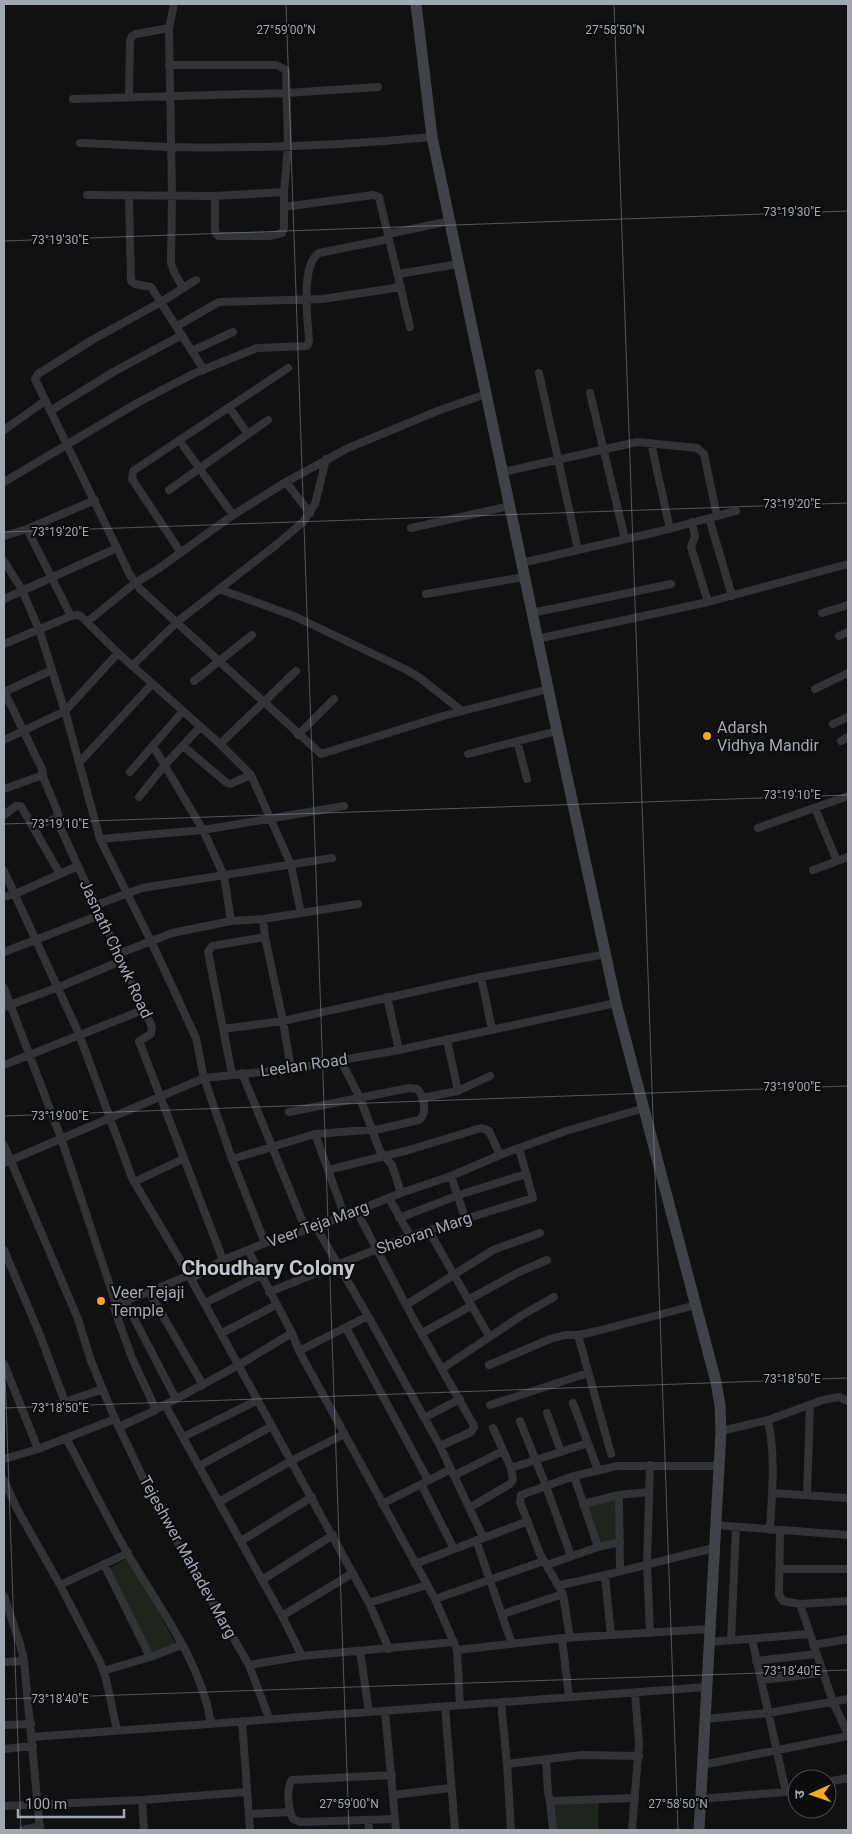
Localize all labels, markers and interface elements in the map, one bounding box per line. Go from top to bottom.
text: 27°59'00"N [256,23,316,37]
text: 27°58'50"N [585,23,645,37]
text: 73°19'30"E [763,205,821,219]
text: 73°19'30"E [31,233,89,247]
text: 73°19'20"E [763,497,821,511]
text: 73°19'20"E [31,525,89,539]
place label: Adarsh Vidhya Mandir [717,718,819,755]
marker: Adarsh Vidhya Mandir [701,730,713,742]
text: 73°19'10"E [763,788,821,802]
text: 73°19'10"E [31,817,89,831]
street label: Jasnath Chowk Road [76,877,156,1021]
street label: Leelan Road [259,1049,349,1081]
text: 73°19'00"E [763,1080,821,1094]
text: 73°19'00"E [31,1109,89,1123]
street label: Veer Teja Marg [265,1197,371,1251]
street label: Sheoran Marg [374,1208,474,1258]
district label: Choudhary Colony [182,1256,355,1280]
place label: Veer Tejaji Temple [111,1283,184,1320]
marker: Veer Tejaji Temple [95,1295,107,1307]
text: 73°18'50"E [763,1372,821,1386]
text: 73°18'50"E [31,1401,89,1415]
street label: Tejeshwer Mahadev Marg [135,1472,241,1642]
text: 73°18'40"E [763,1664,821,1678]
text: 73°18'40"E [31,1692,89,1706]
north arrow [787,1769,837,1819]
scale bar [18,1786,124,1818]
text: उ [791,1789,807,1799]
text: 100 m [25,1795,67,1813]
text: 27°59'00"N [319,1797,379,1811]
text: 27°58'50"N [648,1797,708,1811]

